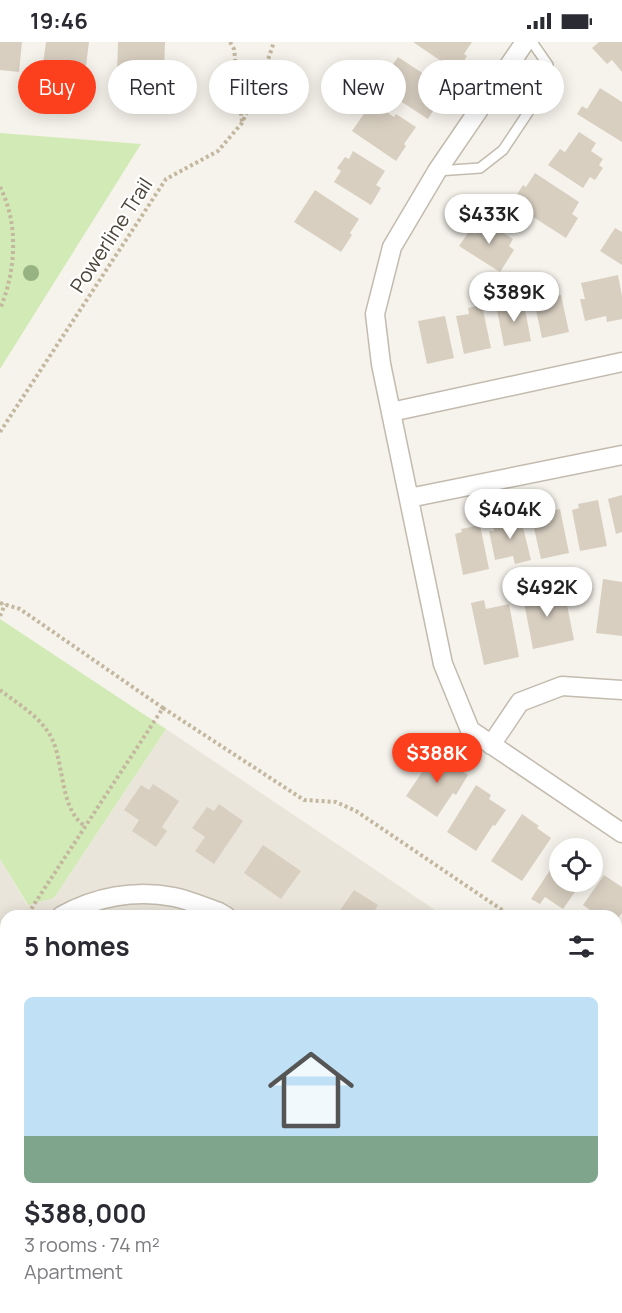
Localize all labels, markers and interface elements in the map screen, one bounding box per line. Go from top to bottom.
text: 19:46 [30,6,88,36]
chip: Buy [18,60,96,114]
chip: Rent [108,60,197,114]
chip: Filters [209,60,309,114]
chip: New [321,60,406,114]
chip: Apartment [418,60,564,114]
street label: Powerline Trail [64,172,158,298]
pin: $433K [447,194,531,245]
text: $433K [459,200,519,227]
pin: $389K [472,272,556,323]
text: $389K [483,278,545,305]
pin: $404K [468,489,552,540]
text: $404K [479,495,542,522]
pin: $492K [505,567,589,618]
text: $492K [516,573,578,600]
pin: $388K [395,733,479,784]
text: $388K [406,739,468,766]
map controls [549,838,603,892]
button: locate [549,838,603,892]
text: 5 homes [24,928,130,964]
icon: filters [565,930,598,963]
icon: home [257,1036,365,1144]
text: $388,000 [24,1195,147,1231]
text: 3 rooms · 74 m² [24,1231,160,1258]
text: Apartment [24,1258,123,1285]

